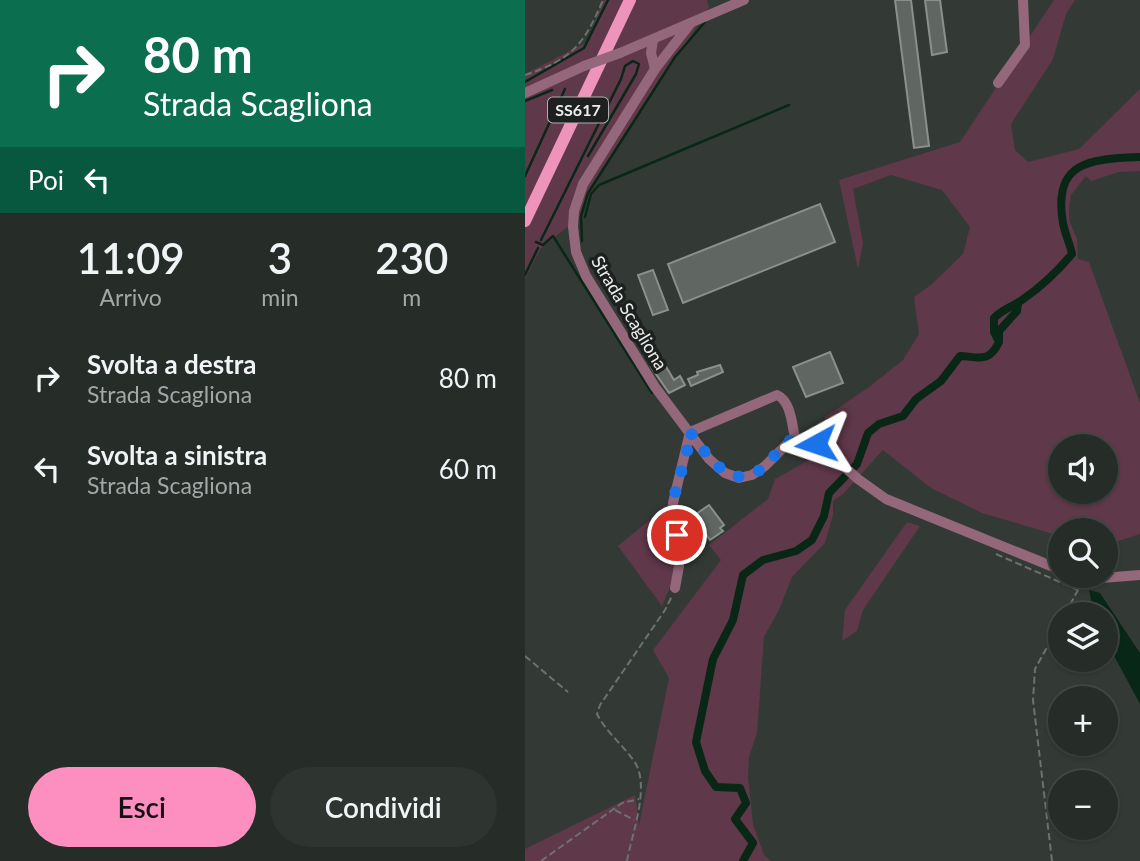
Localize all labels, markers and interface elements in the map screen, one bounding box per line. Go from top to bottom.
text: 80 m [143,25,253,83]
icon: right [28,28,119,119]
text: Strada Scagliona [143,84,373,123]
road number: SS617 [548,97,608,122]
icon: left [78,161,116,199]
text: Poi [28,164,64,196]
text: 11:09 [77,233,185,283]
text: 3 [268,233,292,283]
text: 230 [375,233,448,283]
street label: Strada Scagliona [587,251,673,374]
text: Arrivo [99,283,162,311]
text: min [261,283,299,311]
text: m [402,283,421,311]
text: Svolta a destra [87,348,257,380]
icon: right [28,359,66,397]
text: 80 m [439,362,497,394]
text: Strada Scagliona [87,380,252,408]
position arrow [779,407,853,481]
map controls [1048,434,1118,840]
button: sound [1048,434,1118,504]
text: Svolta a sinistra [87,439,267,471]
icon: left [28,450,66,488]
text: 60 m [439,453,497,485]
text: Strada Scagliona [87,471,252,499]
pin [647,505,707,565]
icon: arrive [658,516,696,554]
button: search [1048,518,1118,588]
button: layers [1048,602,1118,672]
button: + [1048,686,1118,756]
button: Esci [28,767,256,847]
button: Condividi [270,767,497,847]
button: − [1048,770,1118,840]

